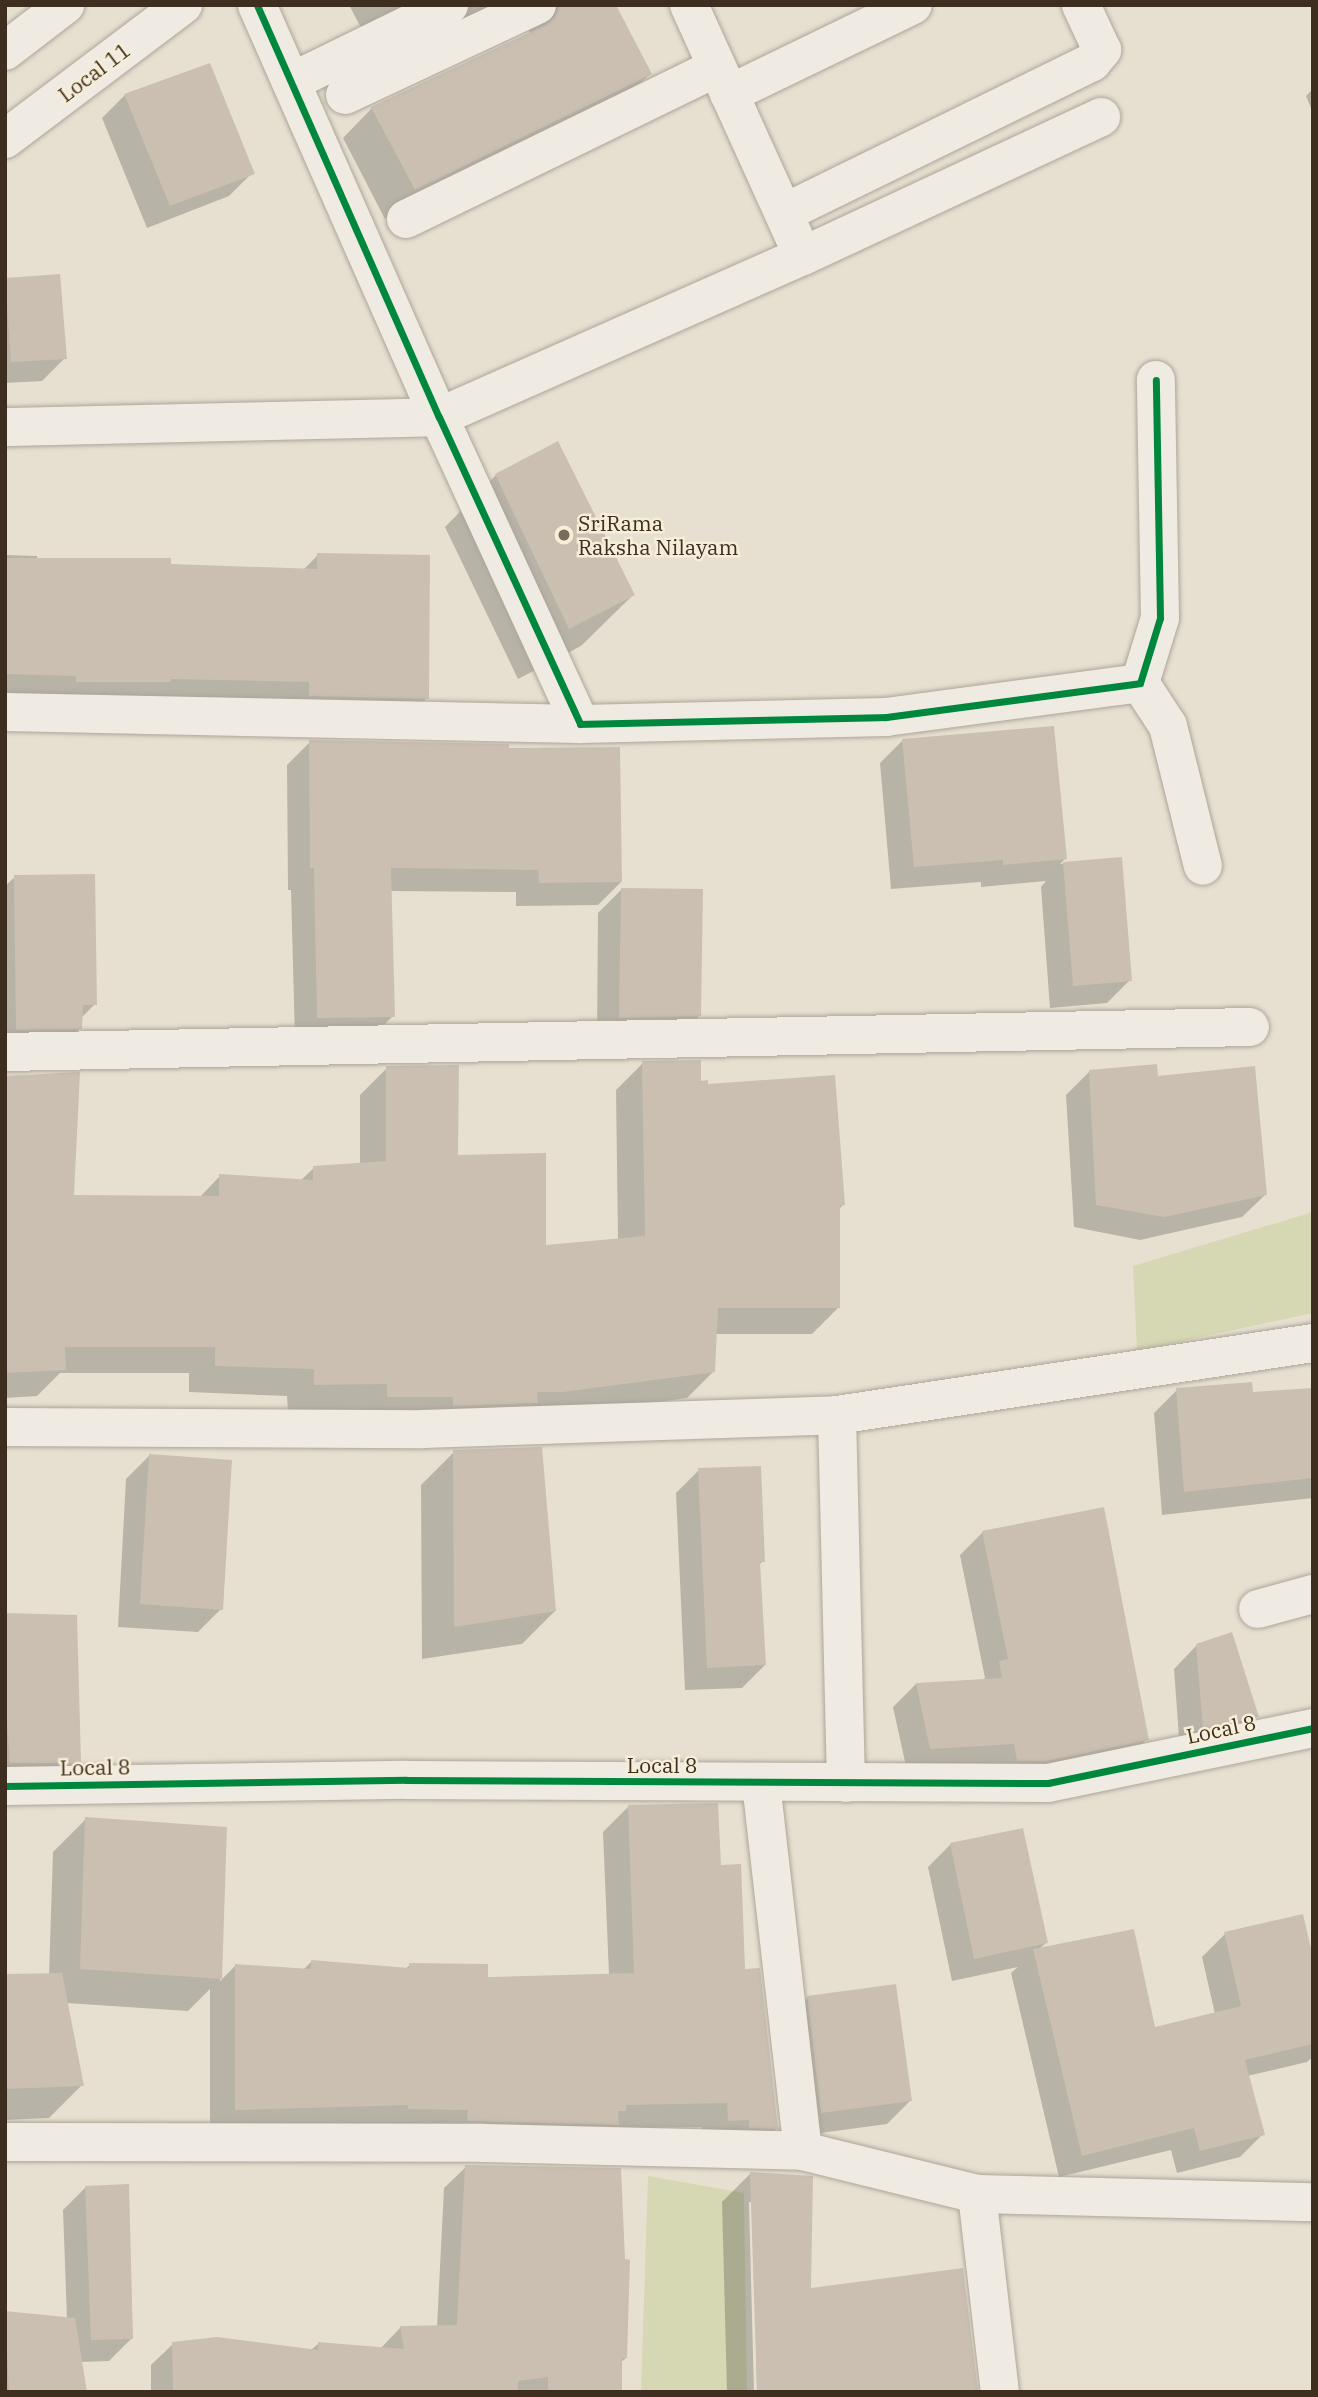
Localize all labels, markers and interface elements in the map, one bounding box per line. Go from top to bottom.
street label: Local 11 [53,37,135,107]
place label: SriRama Raksha Nilayam [578,510,738,560]
marker: SriRama Raksha Nilayam [556,527,572,543]
street label: Local 8 [1184,1709,1258,1749]
street label: Local 8 [627,1752,697,1778]
street label: Local 8 [60,1754,130,1780]

